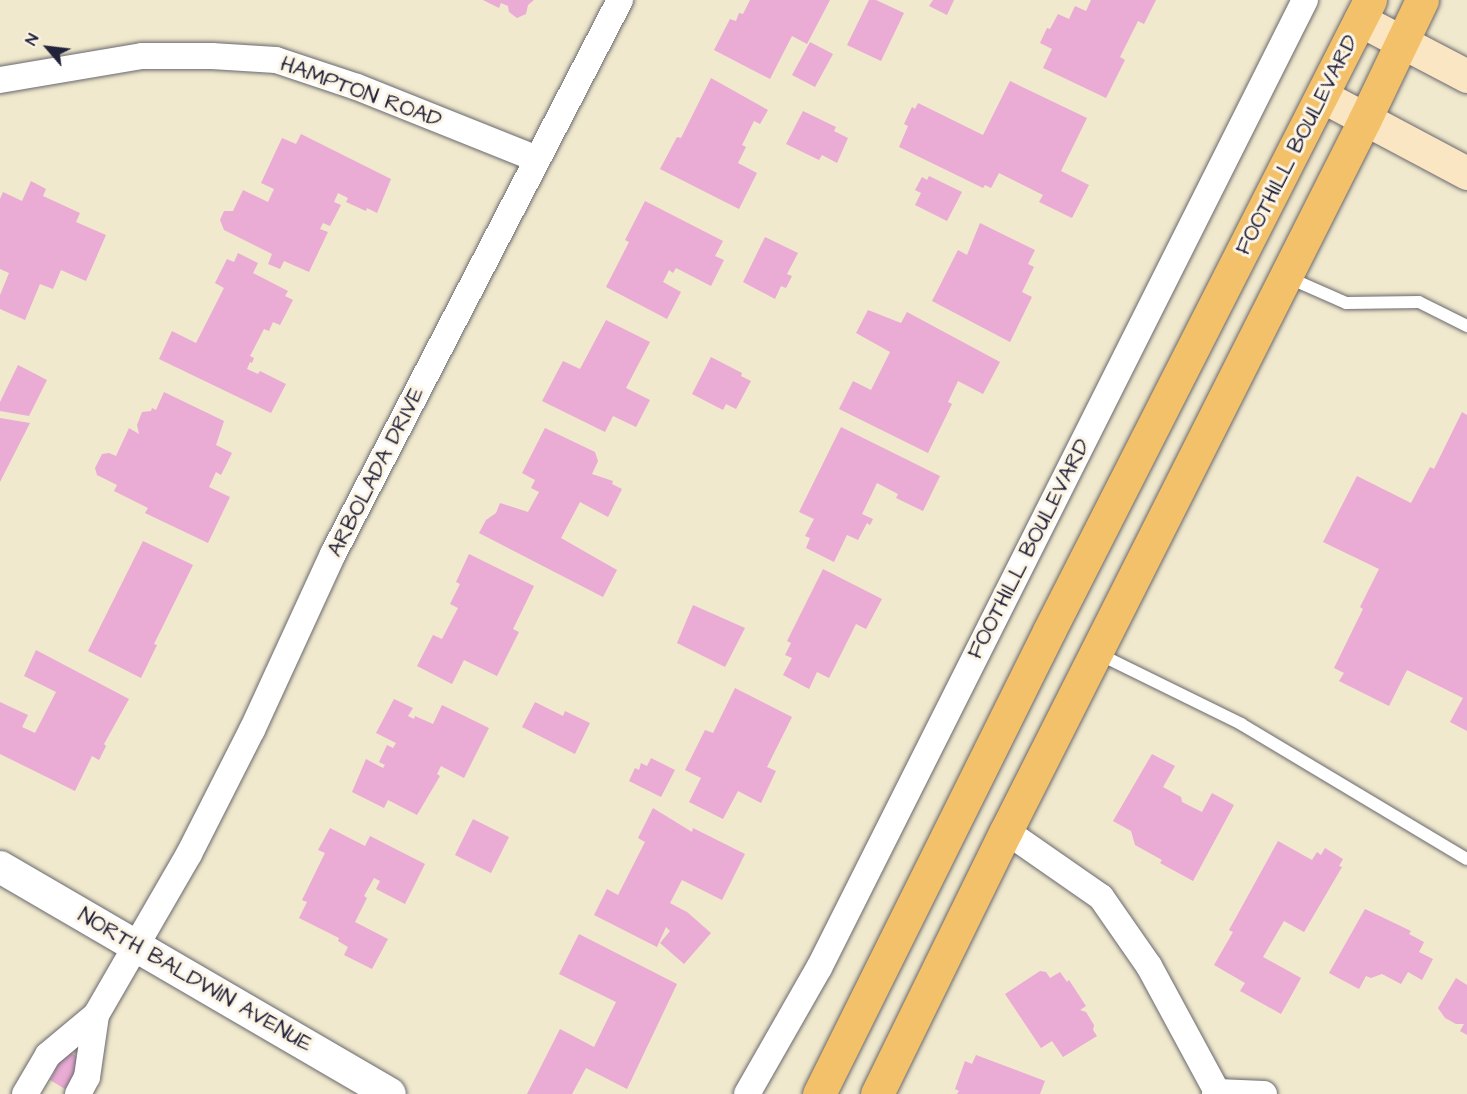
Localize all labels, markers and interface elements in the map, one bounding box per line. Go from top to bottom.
north arrow [18,18,78,78]
text: N [20,30,44,49]
street label: FOOTHILL BOULEVARD [1230,31,1364,259]
street label: HAMPTON ROAD [277,51,445,133]
street label: ARBOLADA DRIVE [322,383,430,561]
street label: FOOTHILL BOULEVARD [962,435,1096,663]
street label: NORTH BALDWIN AVENUE [73,902,317,1058]

